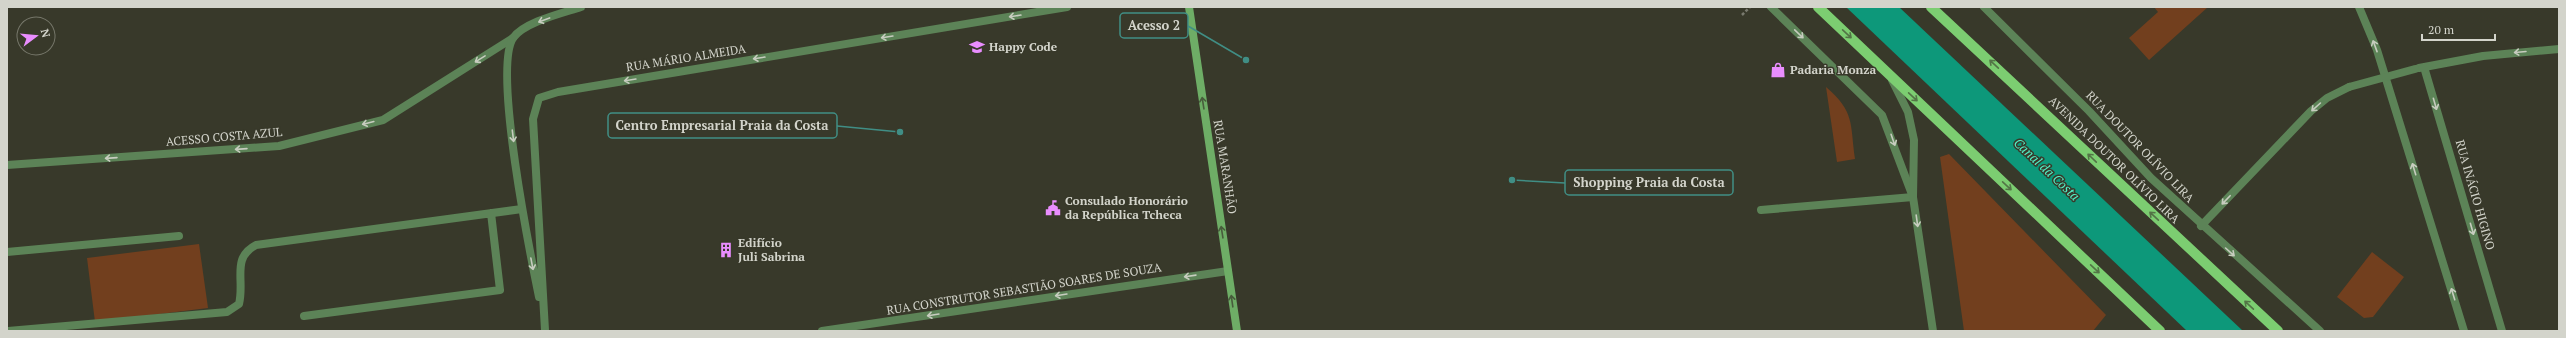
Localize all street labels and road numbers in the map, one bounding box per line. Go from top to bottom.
street label: RUA MÁRIO ALMEIDA [625,41,748,74]
street label: RUA DOUTOR OLÍVIO LIRA [2083,88,2198,206]
street label: AVENIDA DOUTOR OLÍVIO LIRA [2046,93,2184,227]
street label: RUA MARANHÃO [1211,119,1240,215]
street label: ACESSO COSTA AZUL [165,124,283,149]
street label: RUA INÁCIO HIGINO [2453,138,2498,252]
street label: RUA CONSTRUTOR SEBASTIÃO SOARES DE SOUZA [885,259,1163,318]

